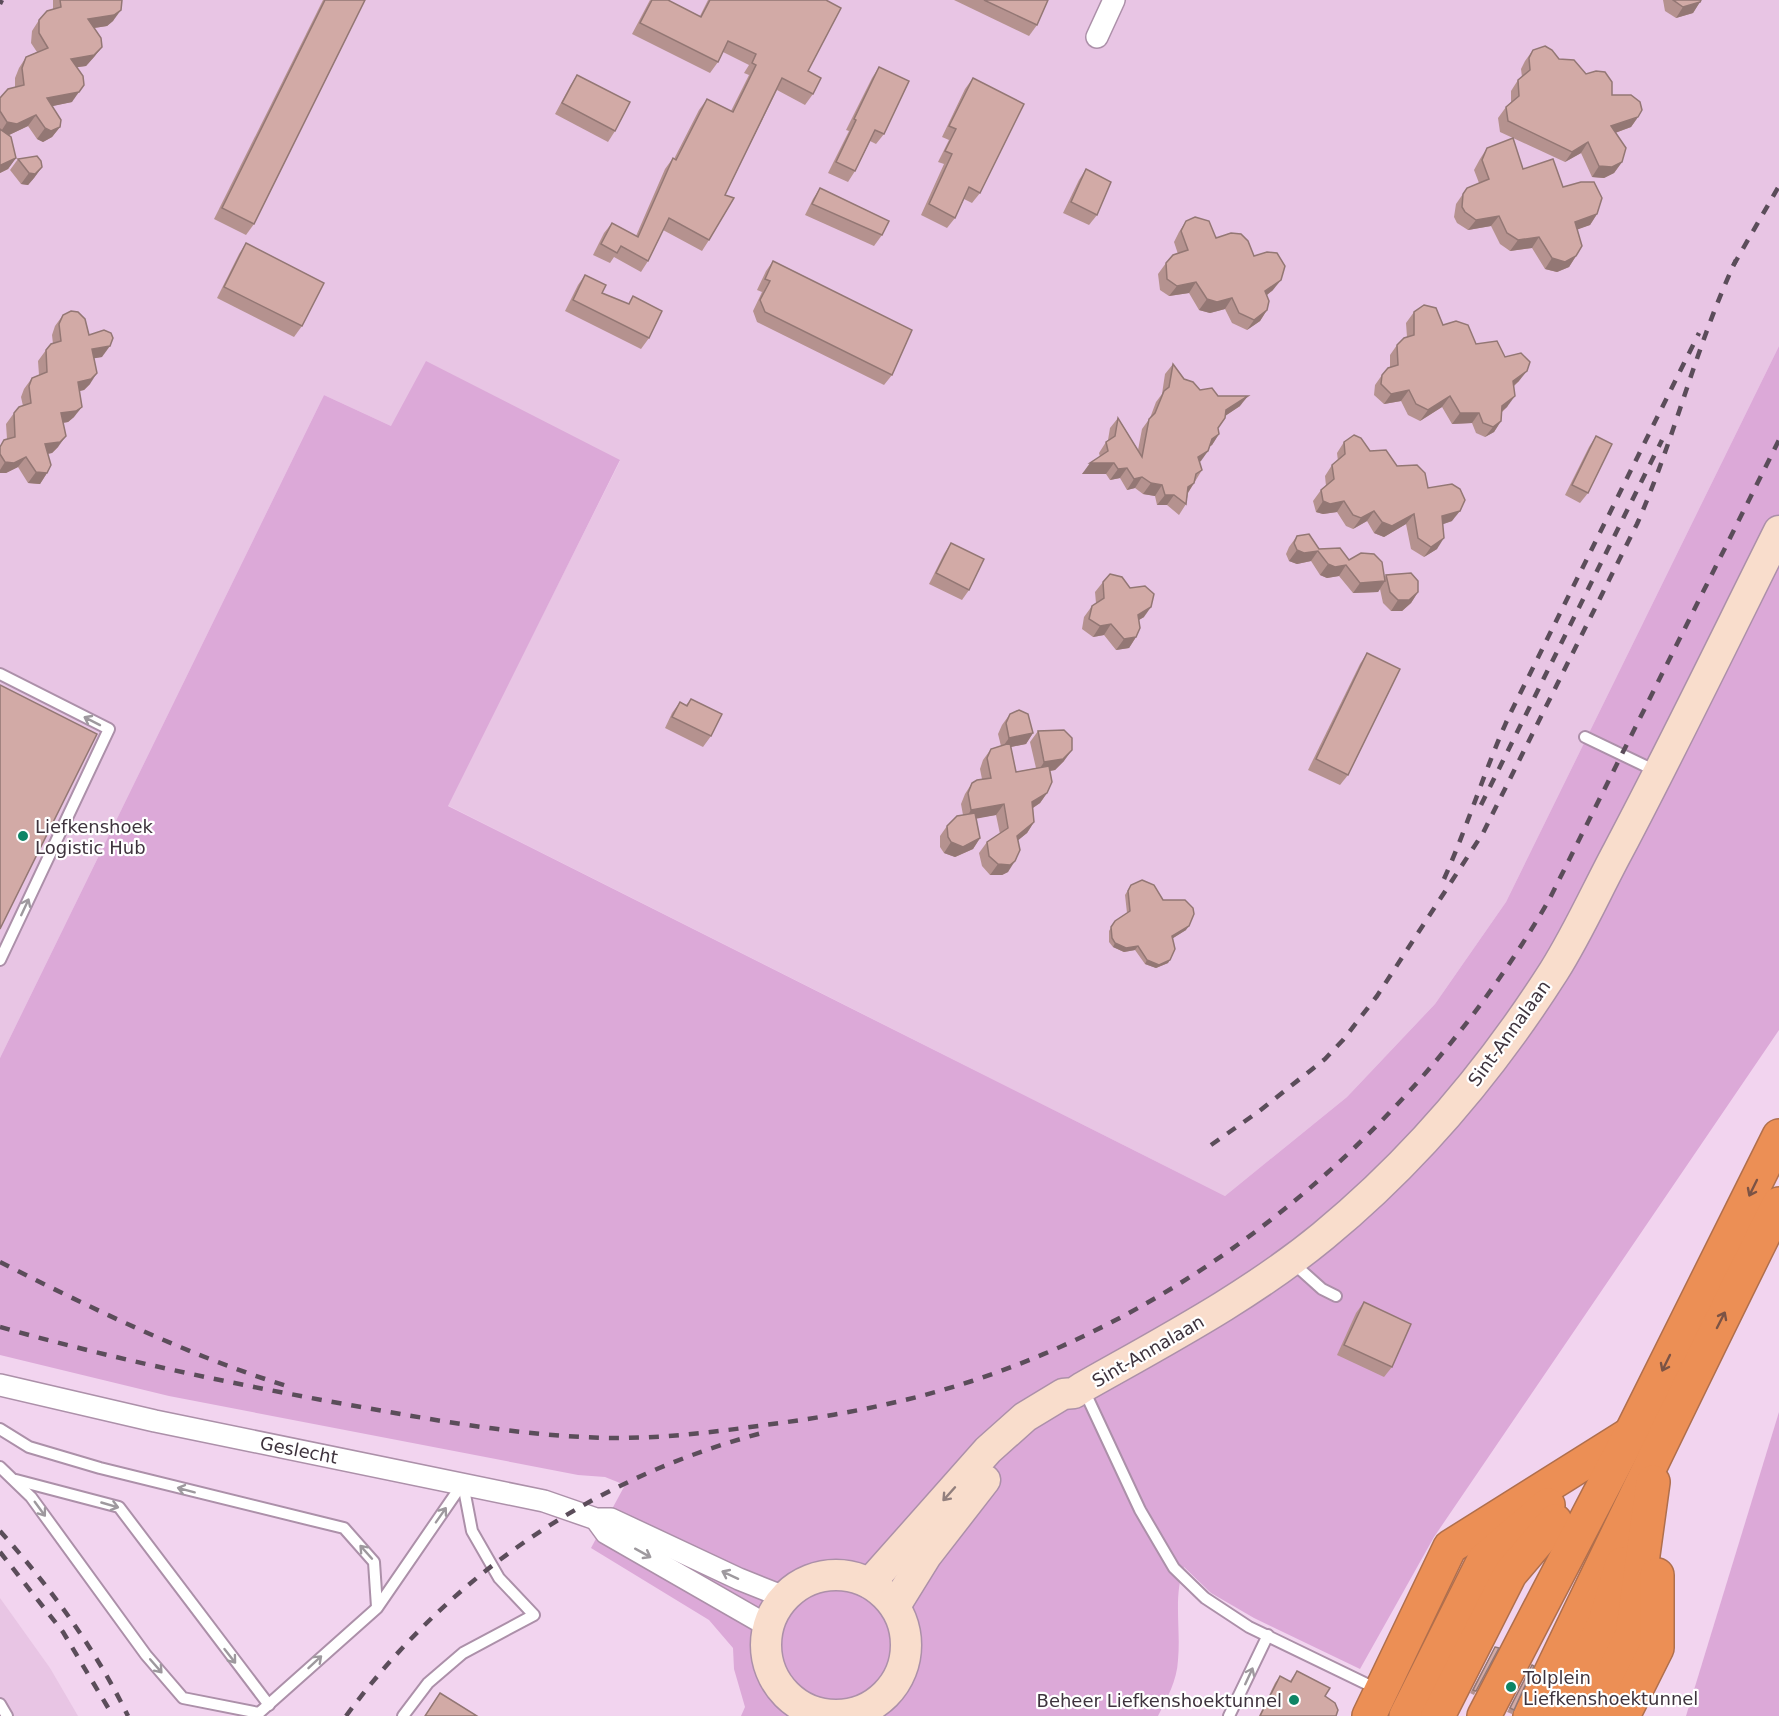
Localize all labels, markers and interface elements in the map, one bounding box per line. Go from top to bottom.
one-way arrow [83,714,101,726]
place label: Liefkenshoek Logistic Hub [35,816,154,858]
marker: Liefkenshoek Logistic Hub [16,829,30,843]
one-way arrow [20,898,32,916]
street label: Sint-Annalaan [1464,976,1554,1090]
one-way arrow [1747,1179,1759,1196]
street label: Sint-Annalaan [1088,1311,1208,1391]
one-way arrow [1716,1312,1727,1330]
one-way arrow [1660,1353,1671,1371]
street label: Geslecht [258,1432,340,1468]
one-way arrow [177,1484,196,1496]
one-way arrow [942,1486,956,1501]
one-way arrow [100,1500,119,1511]
one-way arrow [34,1501,46,1517]
one-way arrow [435,1508,447,1524]
one-way arrow [359,1545,373,1560]
one-way arrow [633,1548,651,1559]
one-way arrow [721,1569,739,1581]
one-way arrow [224,1647,237,1663]
one-way arrow [307,1655,322,1669]
one-way arrow [149,1658,163,1673]
one-way arrow [1243,1667,1255,1685]
place label: Tolplein Liefkenshoektunnel [1522,1667,1698,1709]
marker: Tolplein Liefkenshoektunnel [1504,1680,1518,1694]
place label: Beheer Liefkenshoektunnel [1037,1690,1282,1711]
marker: Beheer Liefkenshoektunnel [1287,1693,1301,1707]

